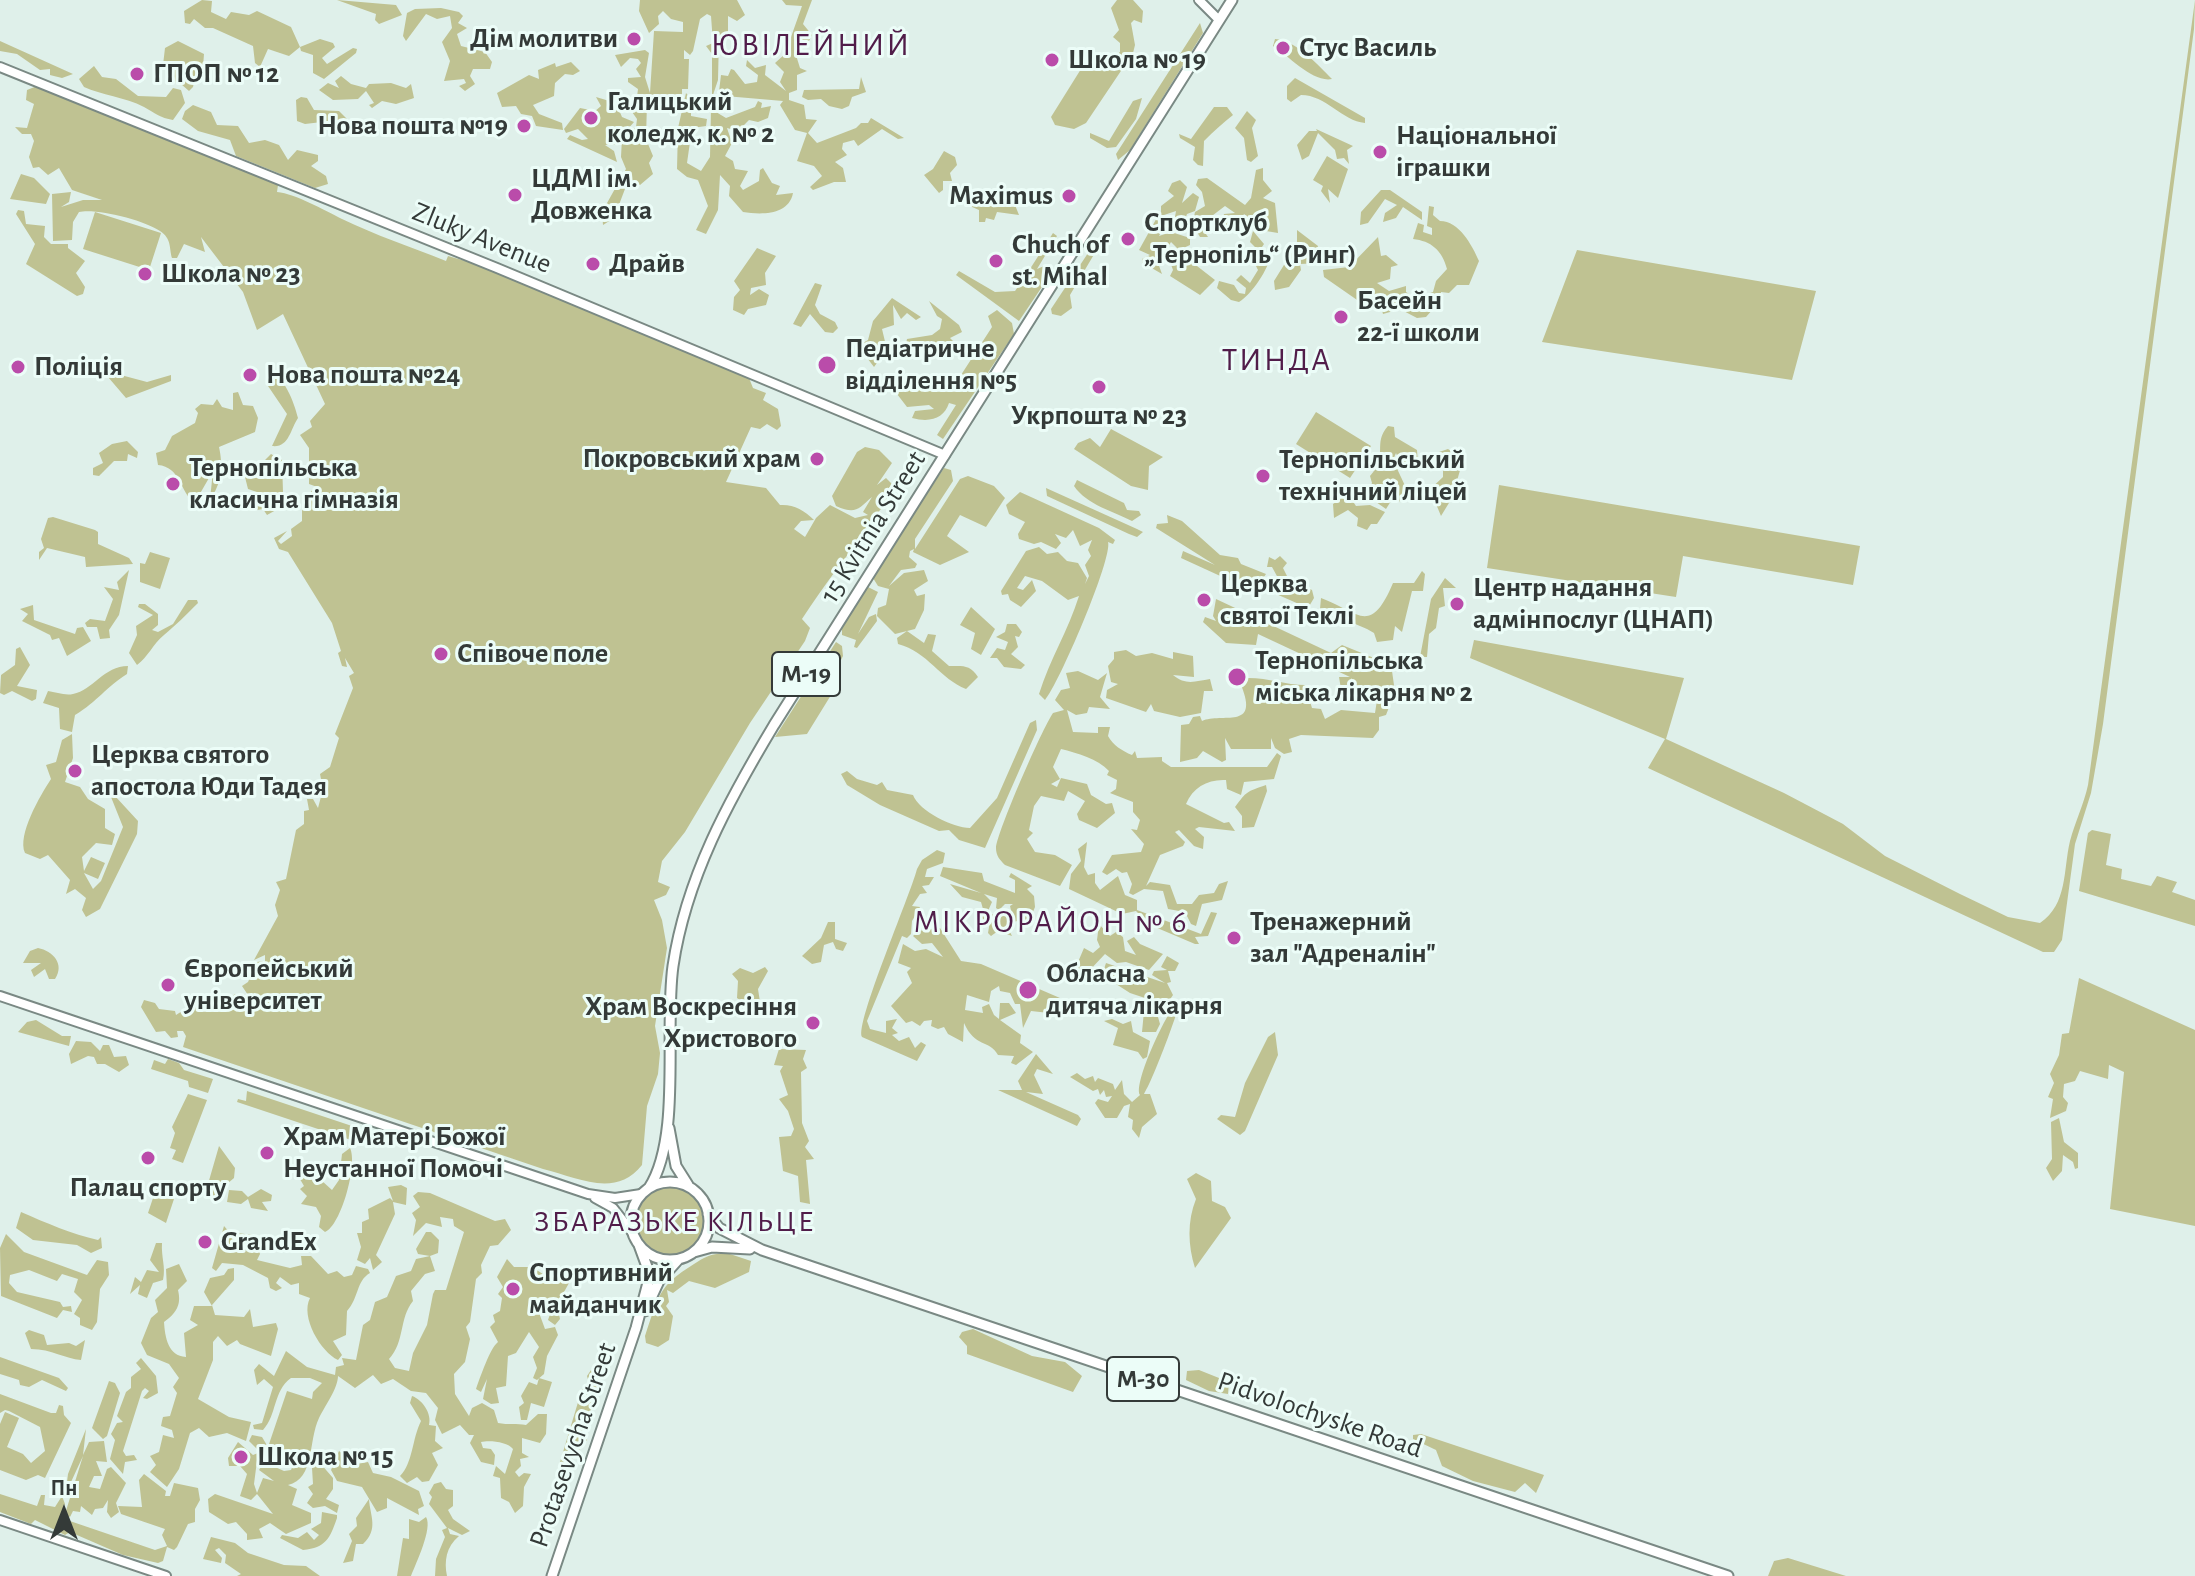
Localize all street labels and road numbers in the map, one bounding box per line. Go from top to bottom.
street label: Zluky Avenue [408,195,556,281]
street label: 15 Kvitnia Street [813,445,933,609]
road number: М-19 [772,652,840,696]
street label: Protasevycha Street [522,1338,624,1552]
road number: М-30 [1107,1357,1179,1401]
street label: Pidvolochyske Road [1213,1364,1427,1466]

